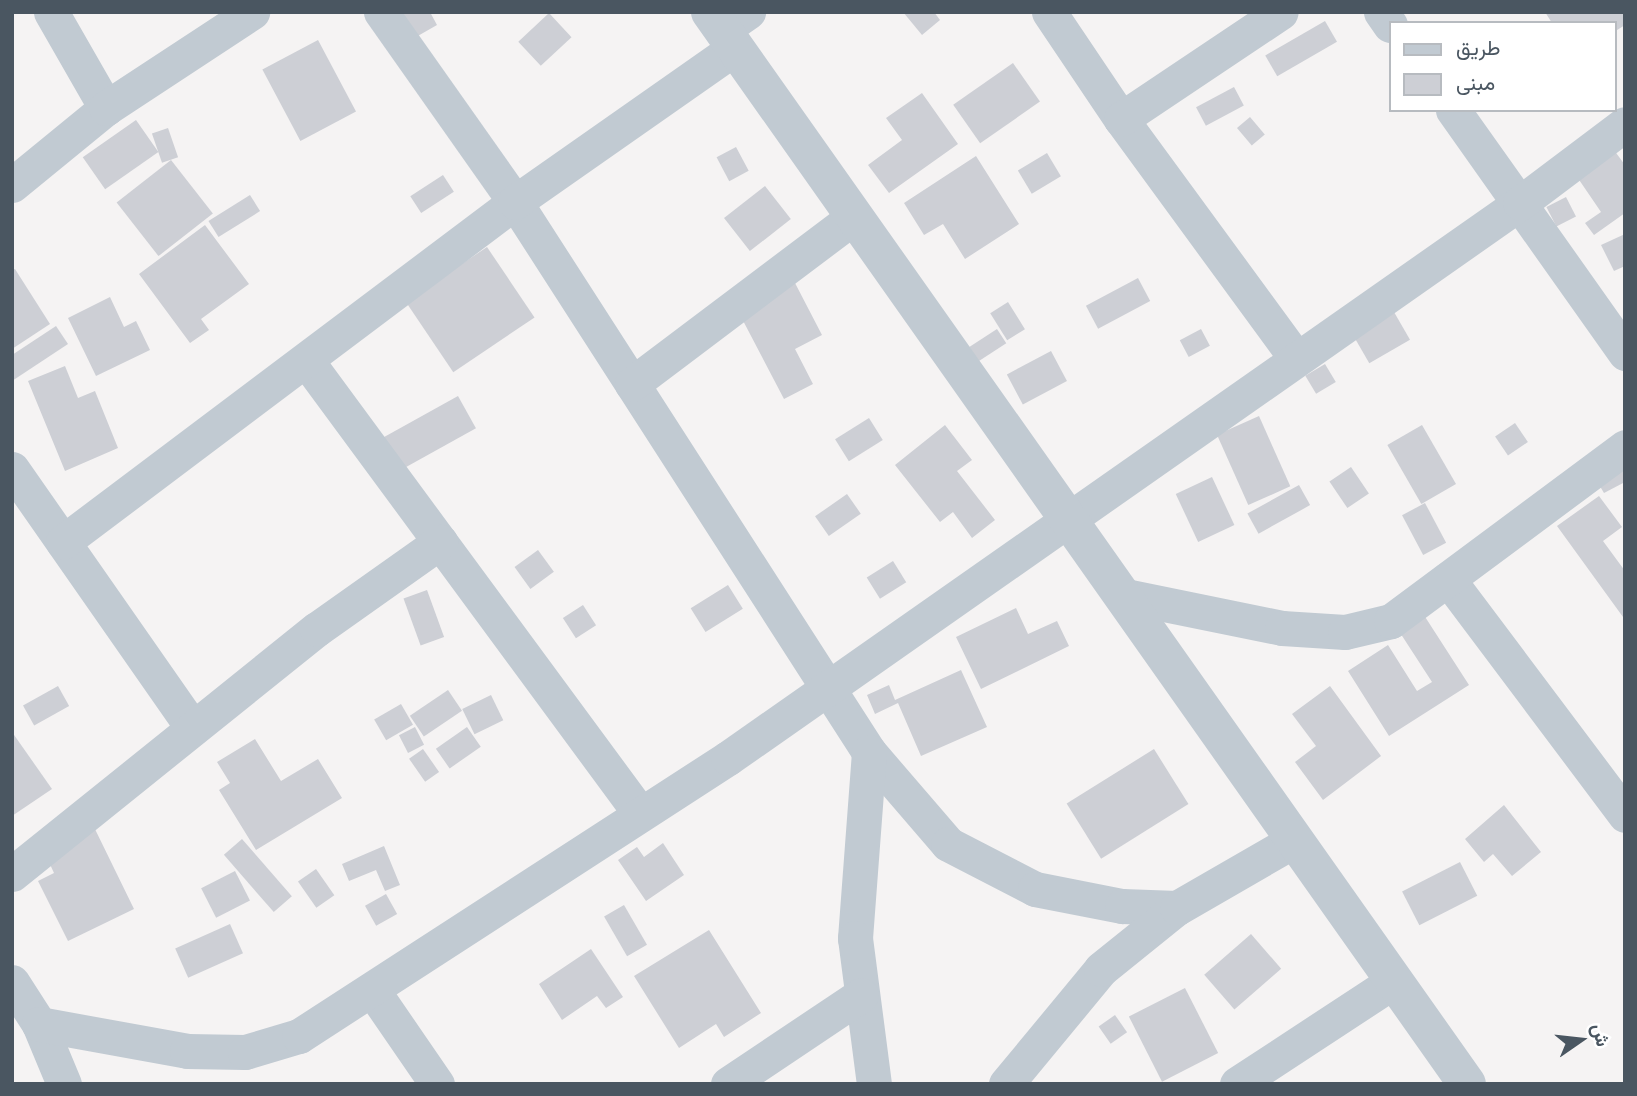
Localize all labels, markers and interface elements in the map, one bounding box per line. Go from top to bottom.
legend [1388,21,1616,112]
text: طريق [1456,34,1501,61]
text: مبنى [1456,69,1495,96]
north arrow [1546,1005,1616,1075]
text: ش [1587,1021,1616,1049]

